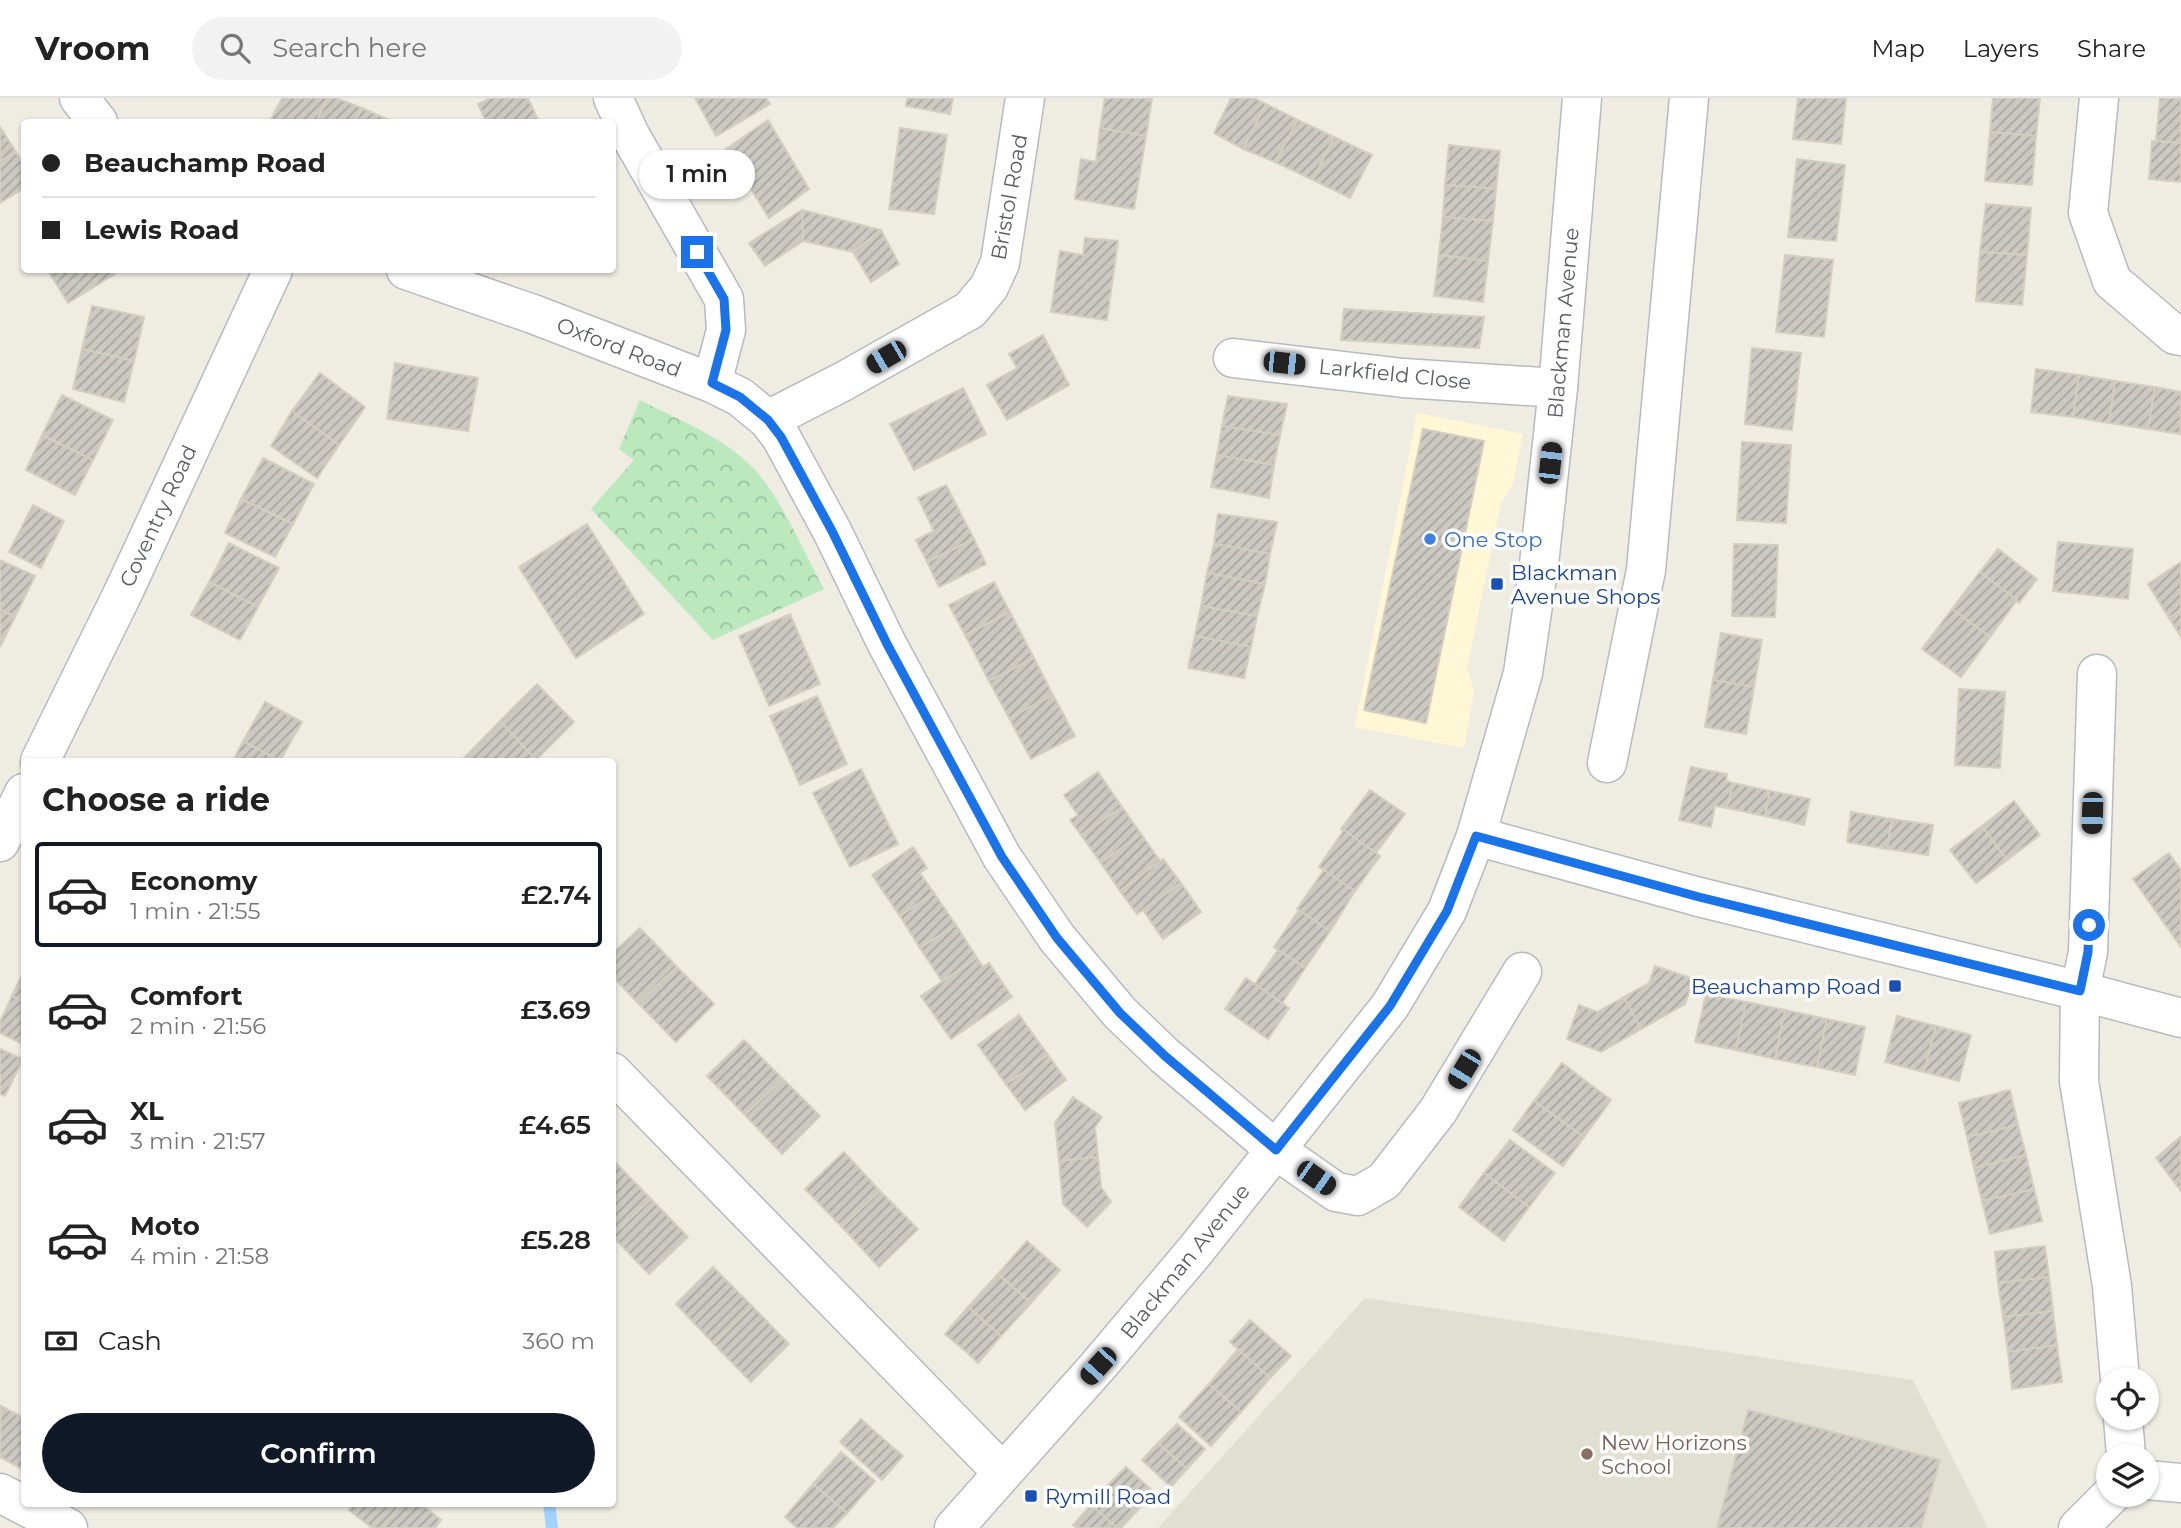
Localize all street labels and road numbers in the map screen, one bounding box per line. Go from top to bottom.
street label: Bristol Road [986,132,1032,262]
street label: Blackman Avenue [1542,226,1584,420]
street label: Oxford Road [553,312,685,382]
street label: Larkfield Close [1318,354,1472,394]
street label: Coventry Road [114,441,202,591]
street label: Blackman Avenue [1115,1179,1255,1343]

